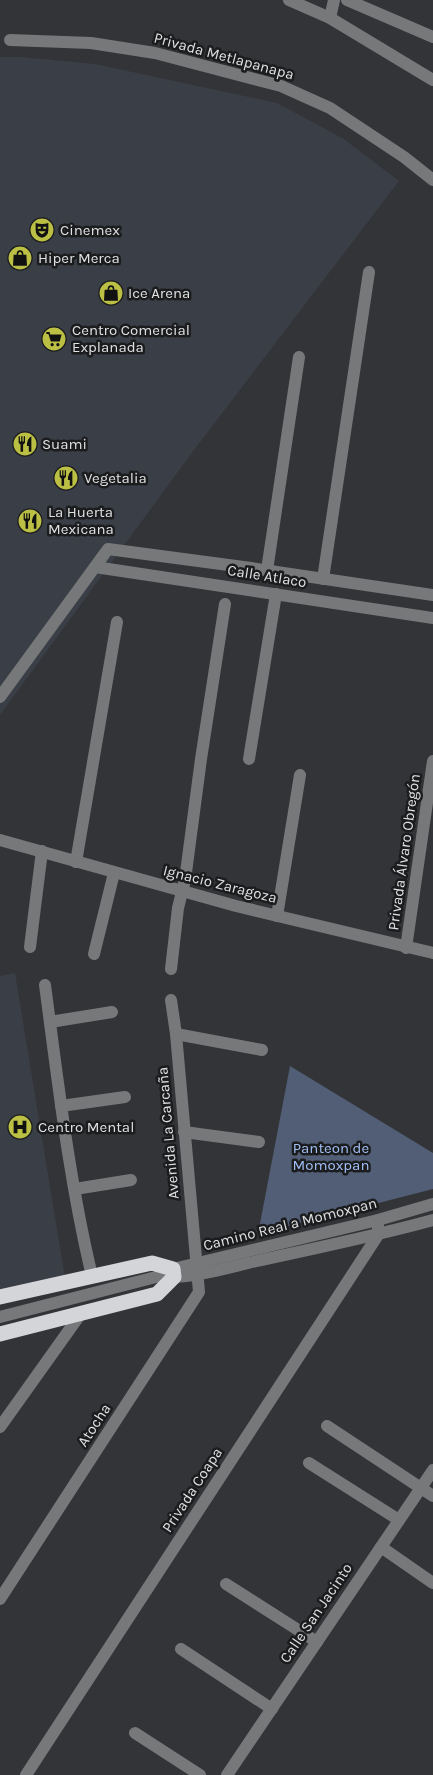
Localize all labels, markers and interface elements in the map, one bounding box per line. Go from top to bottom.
street label: Privada Metlapanapa [152,29,296,83]
theatre icon: Cinemex [29,217,55,243]
place label: Cinemex [60,221,120,239]
shop icon: Hiper Merca [7,245,33,271]
place label: Hiper Merca [38,249,120,267]
shop icon: Ice Arena [98,280,124,306]
place label: Ice Arena [128,284,190,302]
place label: Centro Comercial Explanada [72,321,190,356]
supermarket icon: Centro Comercial Explanada [41,326,67,352]
restaurant icon: Suami [12,431,38,457]
place label: Suami [42,435,87,453]
restaurant icon: Vegetalia [53,465,79,491]
place label: Vegetalia [84,469,147,487]
place label: La Huerta Mexicana [48,503,114,538]
restaurant icon: La Huerta Mexicana [17,508,43,534]
street label: Calle Atlaco [226,561,308,591]
street label: Privada Álvaro Obregón [384,773,424,931]
street label: Ignacio Zaragoza [161,861,279,907]
street label: Avenida La Carcaña [153,1066,183,1200]
hospital icon: Centro Mental [7,1114,33,1140]
place label: Centro Mental [38,1118,134,1136]
park label: Panteon de Momoxpan [293,1139,369,1174]
street label: Camino Real a Momoxpan [201,1194,379,1254]
street label: Atocha [74,1400,114,1450]
street label: Privada Coapa [158,1444,226,1536]
street label: Calle San Jacinto [276,1560,356,1666]

